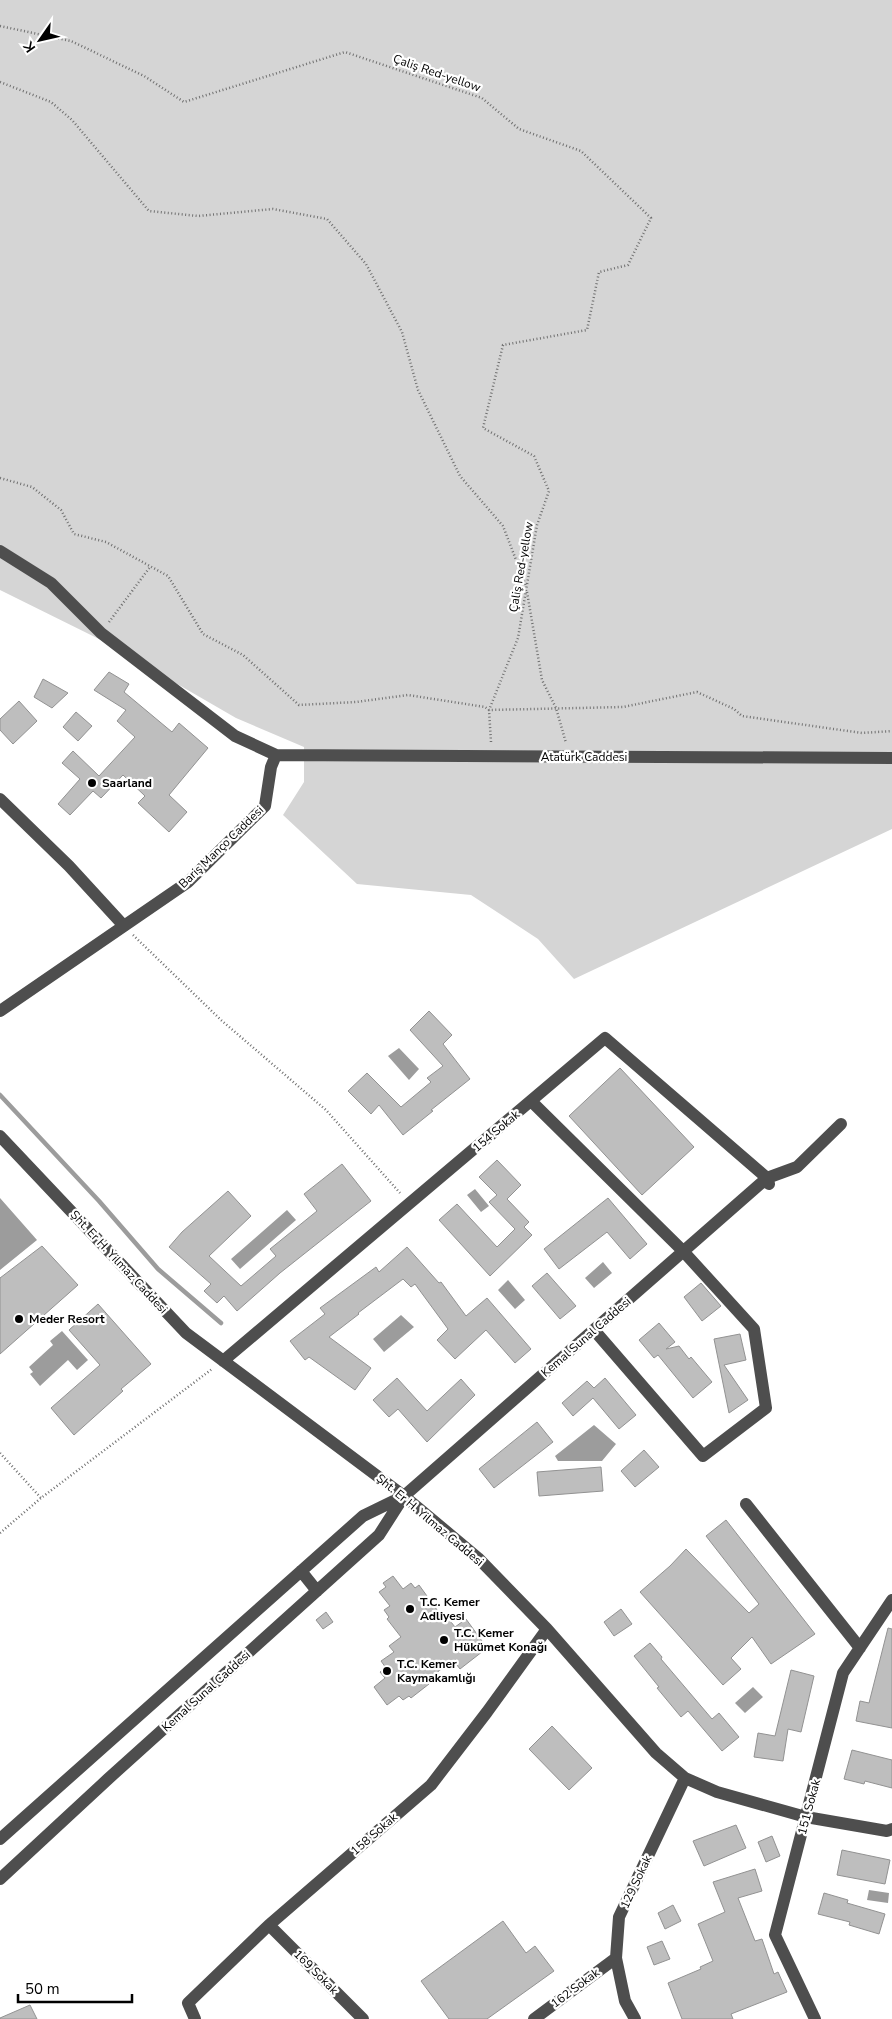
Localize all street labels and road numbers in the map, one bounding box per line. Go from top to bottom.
street label: Çaliş Red-yellow [391,51,483,95]
street label: Çaliş Red-yellow [505,520,537,614]
street label: Atatürk Caddesi [541,749,627,765]
street label: Bariş Manço Caddesi [175,802,267,892]
street label: 154 Sokak [469,1106,524,1155]
street label: Şht. Er H. Yilmaz Caddesi [67,1207,171,1317]
street label: Kemal Sunal Caddesi [538,1294,634,1380]
street label: Şht. Er H. Yilmaz Caddesi [373,1470,487,1570]
street label: Kemal Sunal Caddesi [158,1647,254,1735]
street label: 151 Sokak [794,1776,824,1837]
street label: 158 Sokak [347,1809,402,1859]
street label: 129 Sokak [617,1852,656,1911]
street label: 169 Sokak [290,1946,343,1999]
street label: 162 Sokak [547,1964,603,2012]

